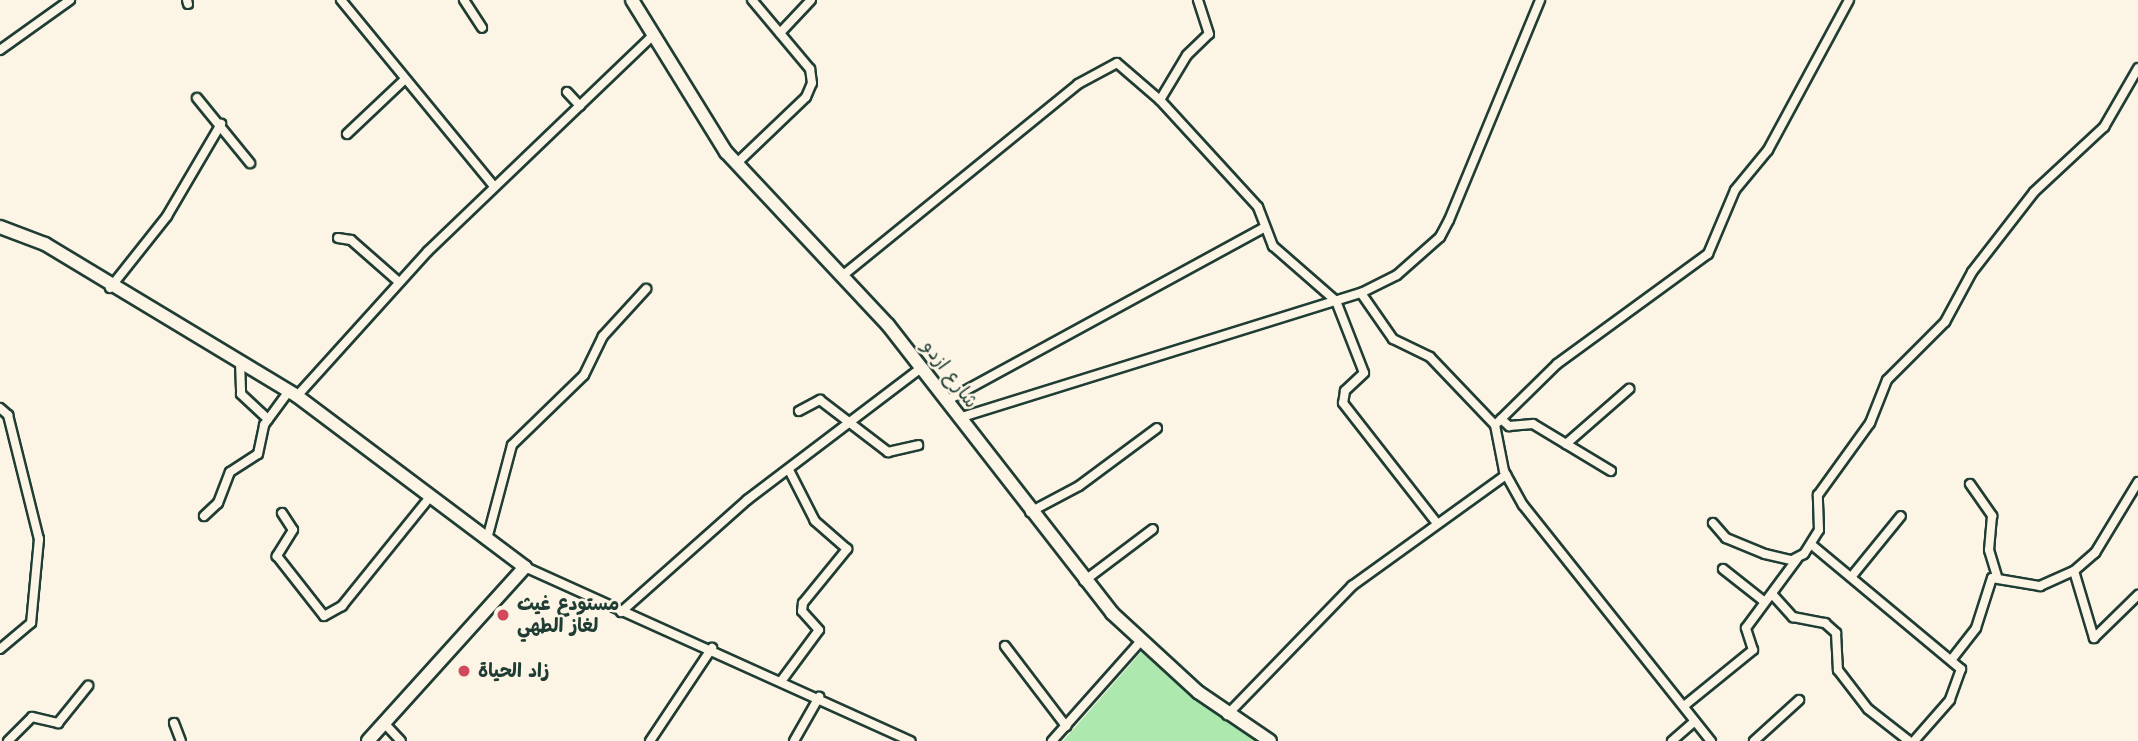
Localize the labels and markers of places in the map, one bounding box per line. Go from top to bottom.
place label: مستودع غيث لغاز الطهي [517,593,619,637]
marker: مستودع غيث لغاز الطهي [495,607,511,623]
place label: زاد الحياة [478,660,549,682]
marker: زاد الحياة [456,663,472,679]

